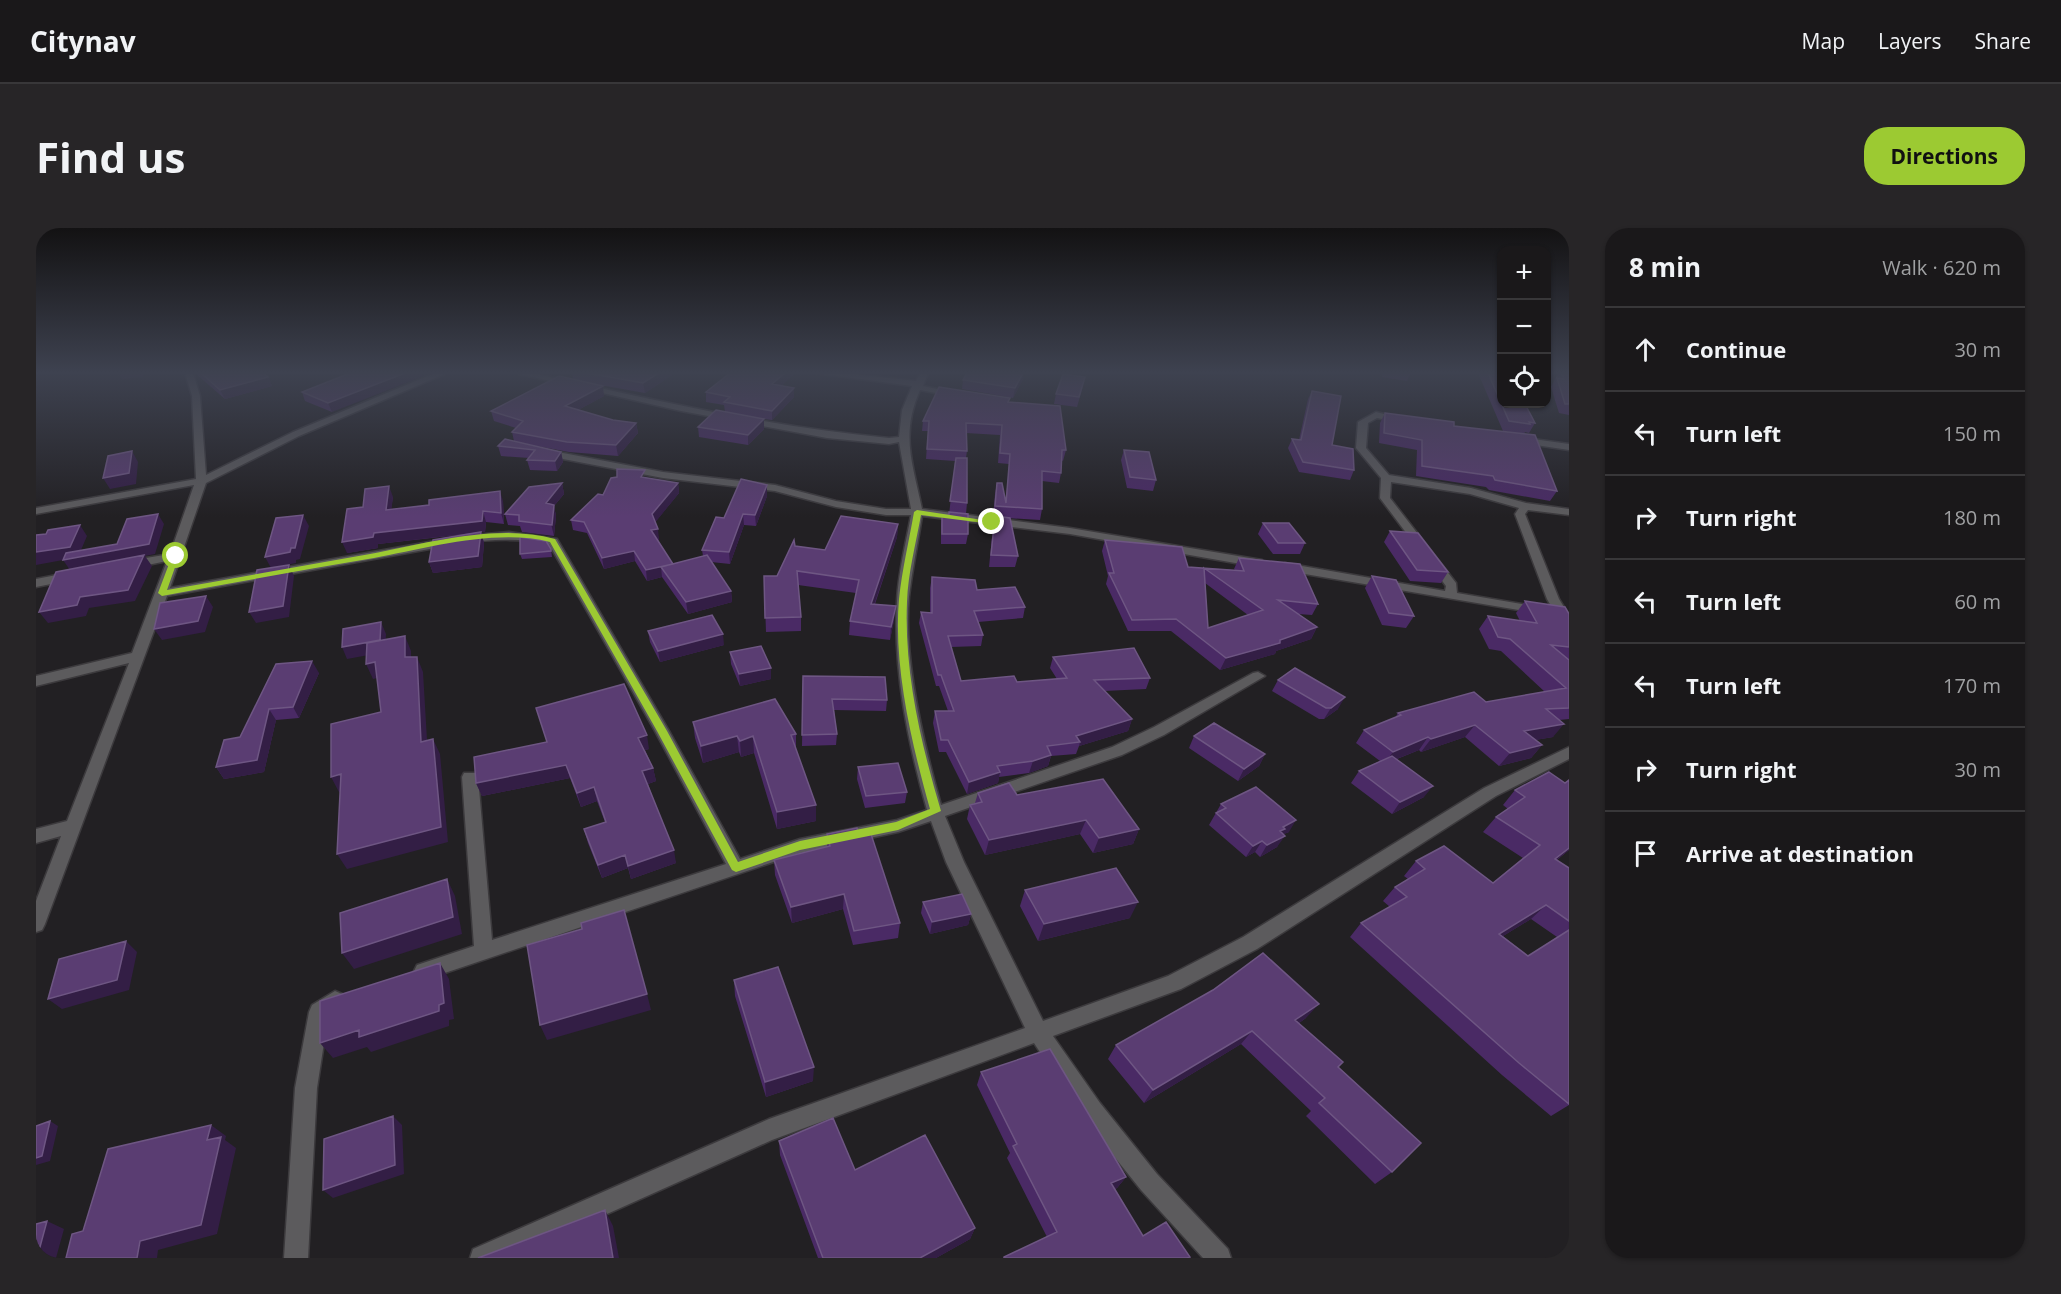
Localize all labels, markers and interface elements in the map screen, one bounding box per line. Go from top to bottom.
text: Citynav [30,22,136,60]
text: Map [1802,27,1845,55]
text: Layers [1878,27,1942,55]
text: Share [1975,27,2031,55]
button: Directions [1864,127,2025,185]
text: Find us [36,128,185,185]
map controls [1497,246,1551,408]
button: + [1497,246,1551,300]
text: 8 min [1629,249,1701,285]
text: Walk · 620 m [1882,254,2001,281]
button: − [1497,300,1551,354]
icon: ahead [1629,333,1662,366]
text: Continue [1686,334,1786,364]
text: 30 m [1954,336,2001,363]
button: locate [1497,354,1551,408]
icon: left [1629,417,1662,450]
text: Turn left [1686,418,1781,448]
text: 150 m [1943,420,2001,447]
icon: right [1629,501,1662,534]
text: Turn right [1686,502,1797,532]
text: 180 m [1943,504,2001,531]
route end [978,508,1004,534]
route start [162,542,188,568]
icon: left [1629,585,1662,618]
text: Turn left [1686,586,1781,616]
text: 60 m [1954,588,2001,615]
icon: left [1629,669,1662,702]
text: Turn left [1686,670,1781,700]
text: 170 m [1943,672,2001,699]
icon: right [1629,753,1662,786]
text: Turn right [1686,754,1797,784]
text: 30 m [1954,756,2001,783]
icon: arrive [1629,837,1662,870]
text: Arrive at destination [1686,838,1914,868]

